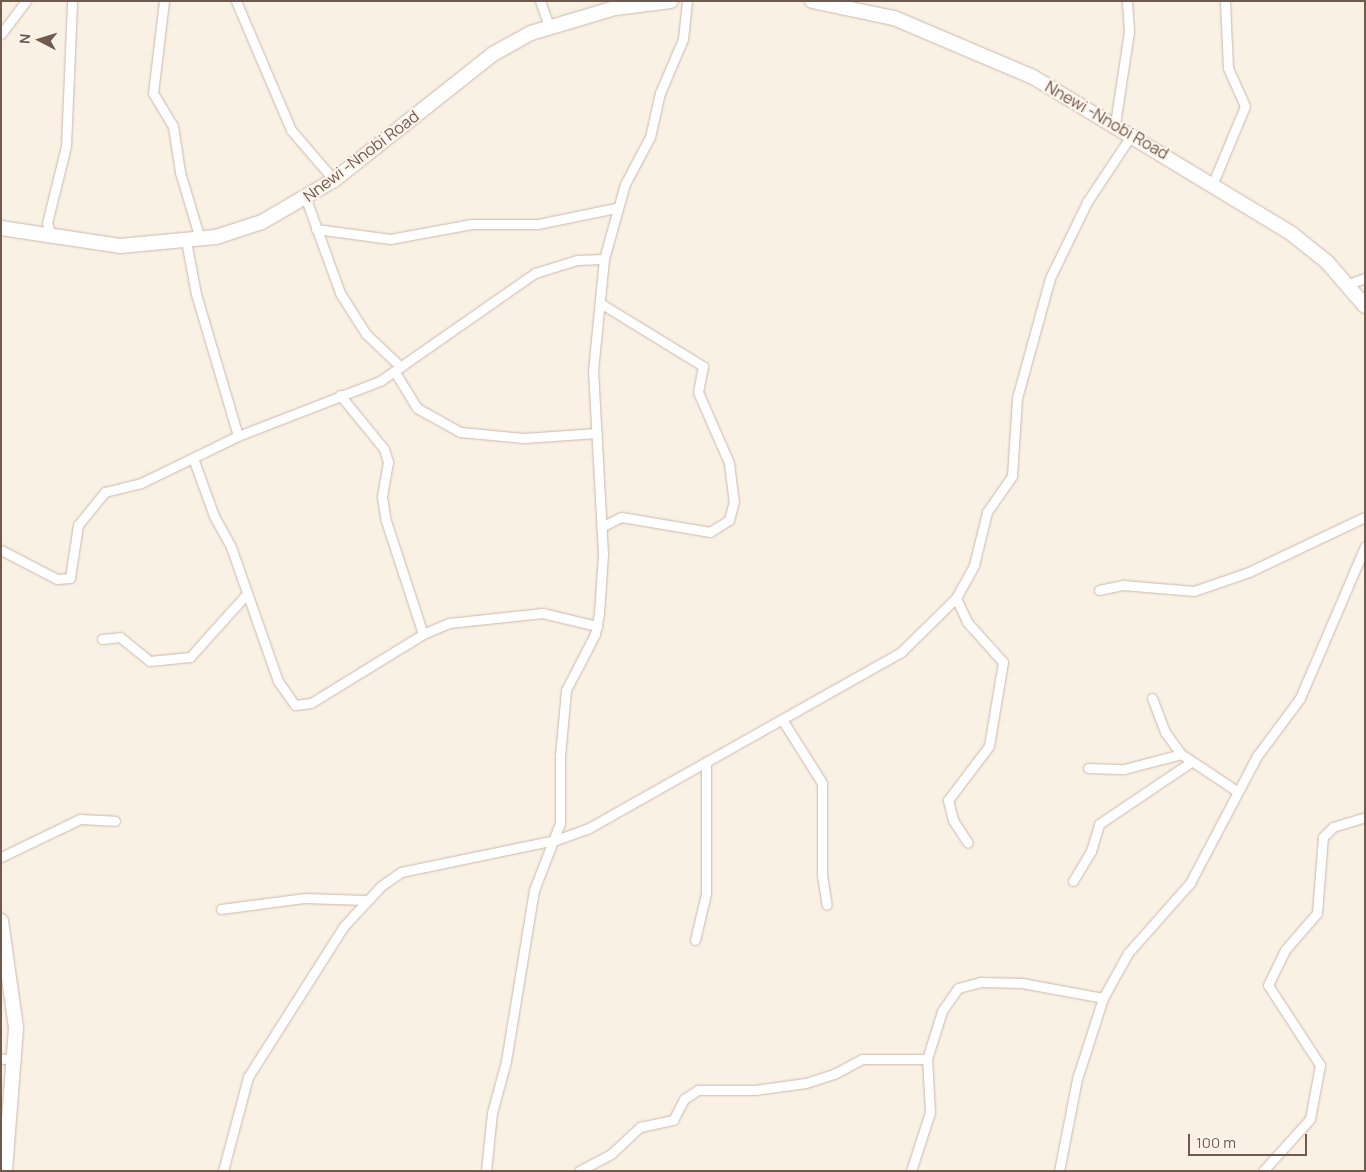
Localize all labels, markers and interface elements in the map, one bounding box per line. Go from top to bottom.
north arrow [15,15,65,65]
text: N [15,33,34,44]
street label: Nnewi -Nnobi Road [1042,77,1172,163]
street label: Nnewi -Nnobi Road [299,106,423,206]
scale bar [1191,1124,1310,1156]
text: 100 m [1196,1132,1236,1153]

